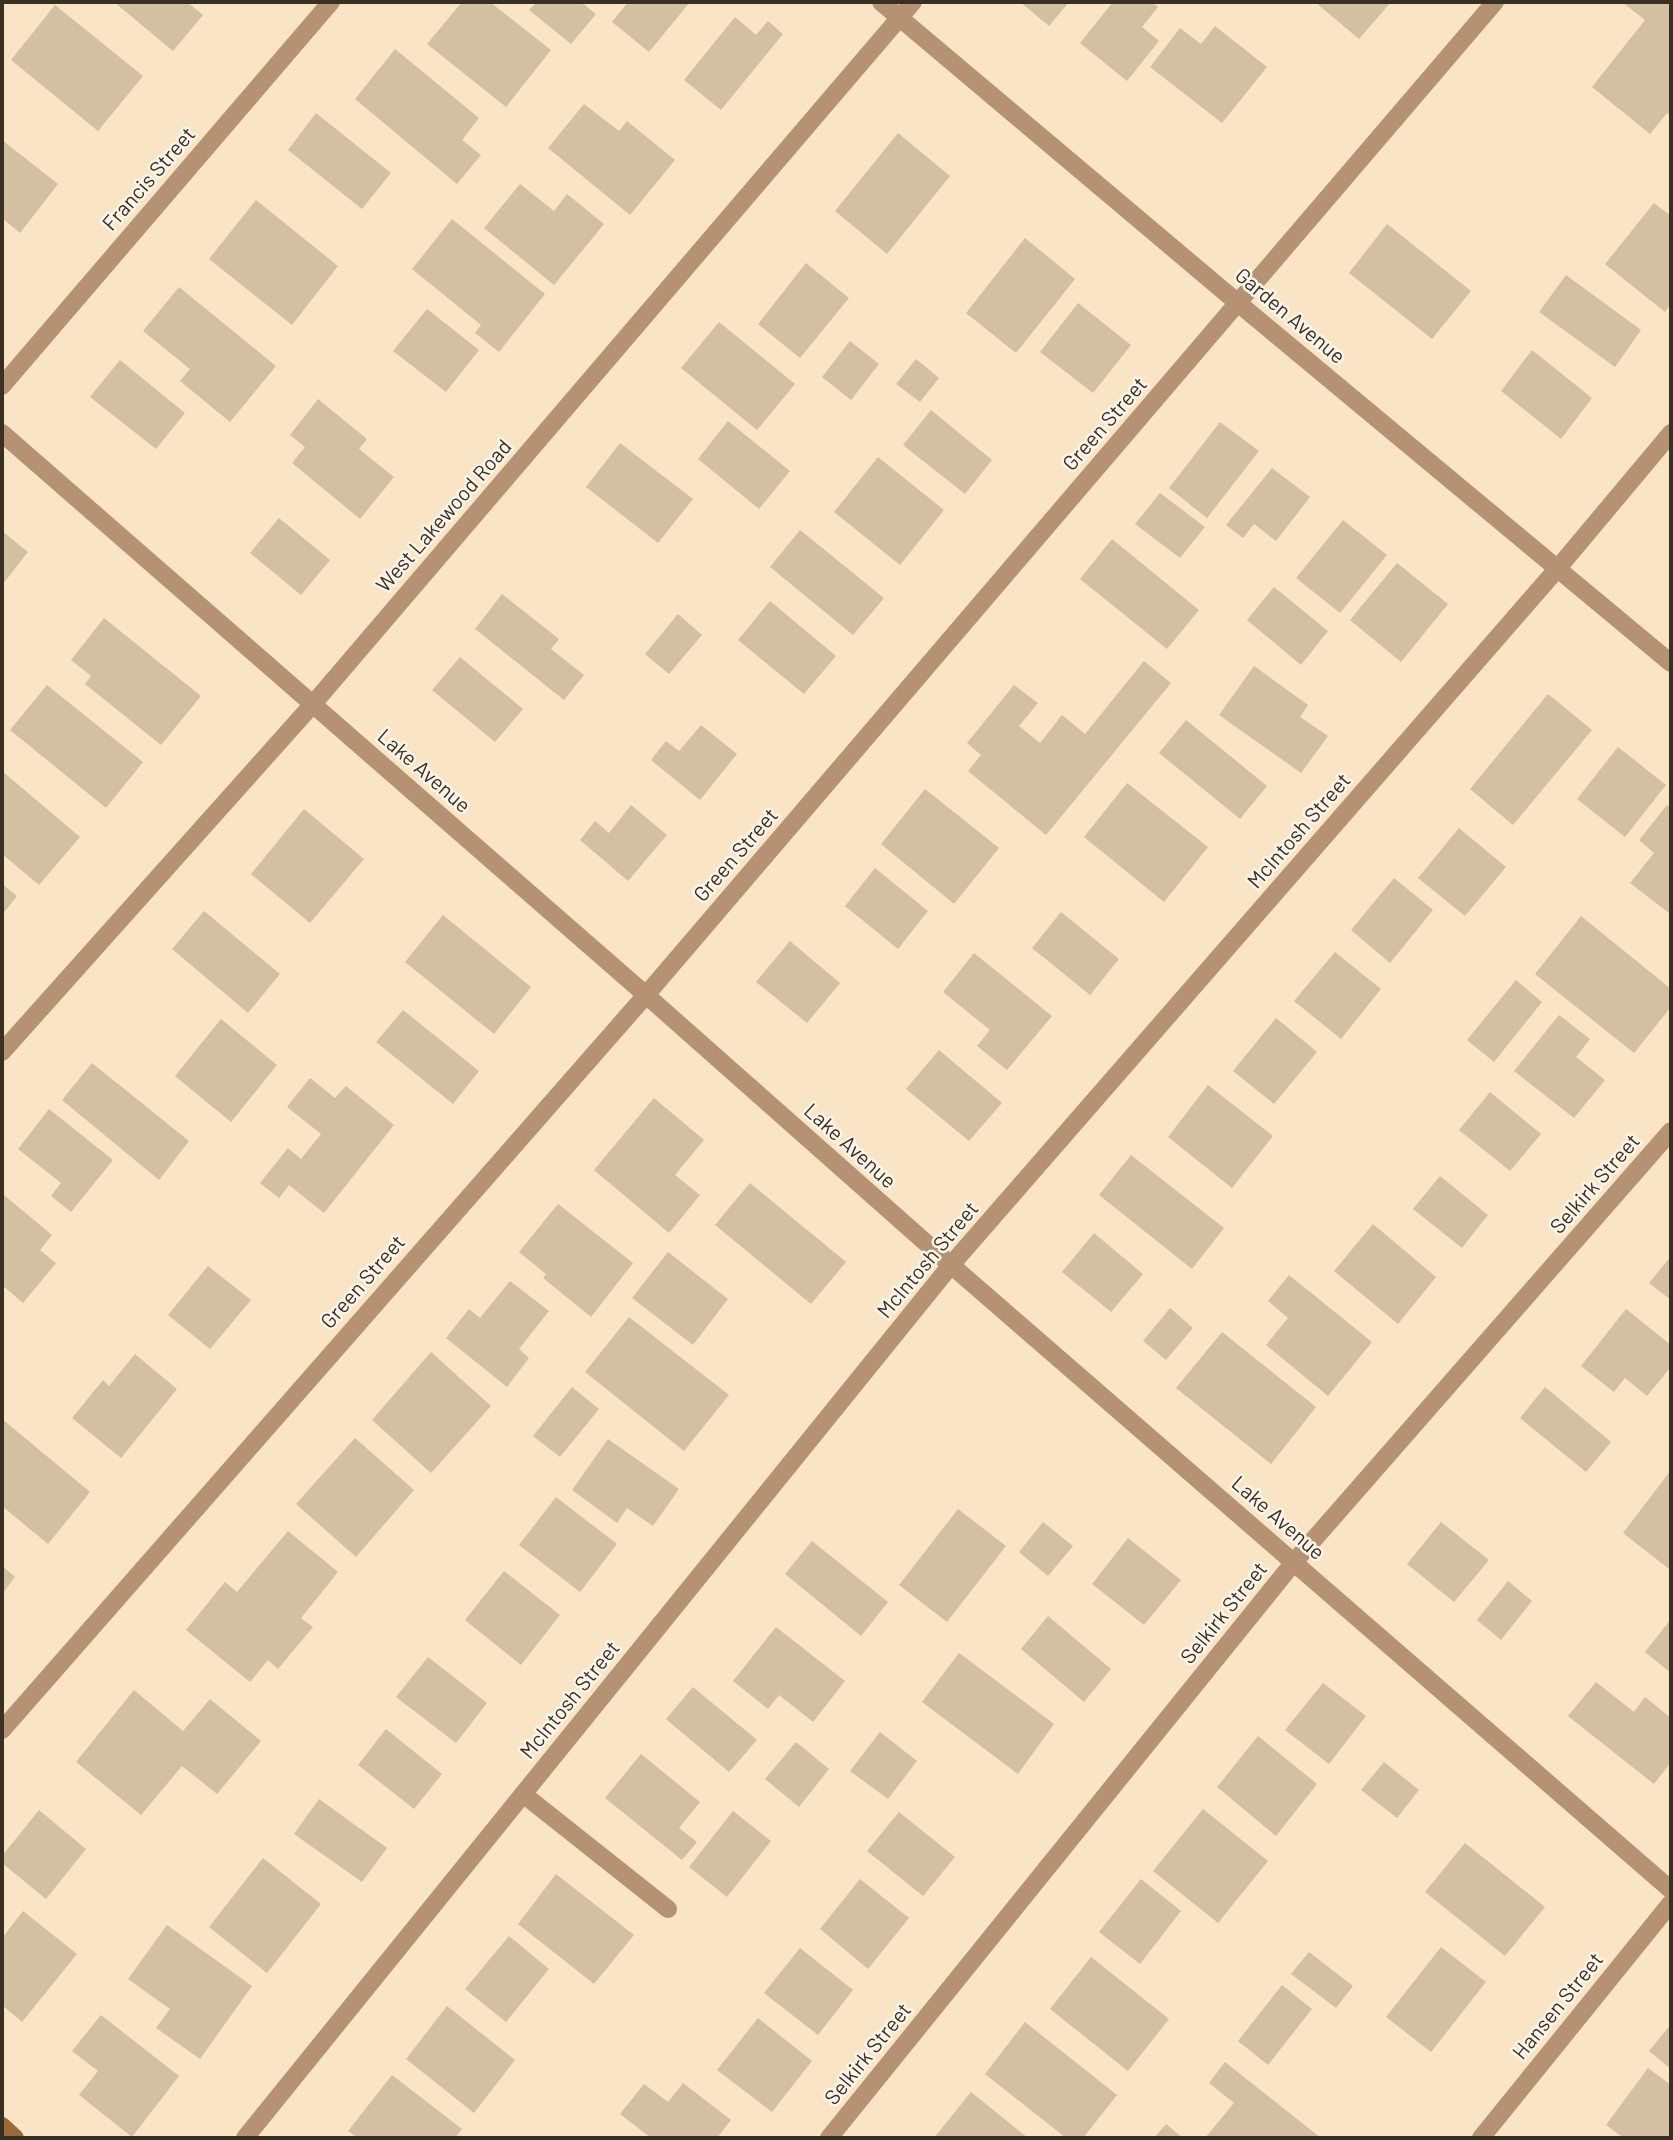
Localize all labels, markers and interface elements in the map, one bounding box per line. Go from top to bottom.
street label: Francis Street [97,122,201,236]
street label: Garden Avenue [1230,263,1350,369]
street label: Green Street [1058,372,1152,476]
street label: West Lakewood Road [371,435,517,597]
street label: Lake Avenue [372,724,476,818]
street label: McIntosh Street [1242,768,1356,894]
street label: Green Street [689,803,783,907]
street label: Lake Avenue [799,1098,901,1194]
street label: Selkirk Street [1545,1129,1645,1239]
street label: McIntosh Street [872,1197,984,1323]
street label: Green Street [316,1230,410,1334]
street label: Lake Avenue [1226,1471,1330,1565]
street label: Selkirk Street [1175,1557,1273,1669]
street label: McIntosh Street [515,1636,625,1764]
street label: Hansen Street [1507,1948,1609,2064]
street label: Selkirk Street [819,1998,917,2110]

